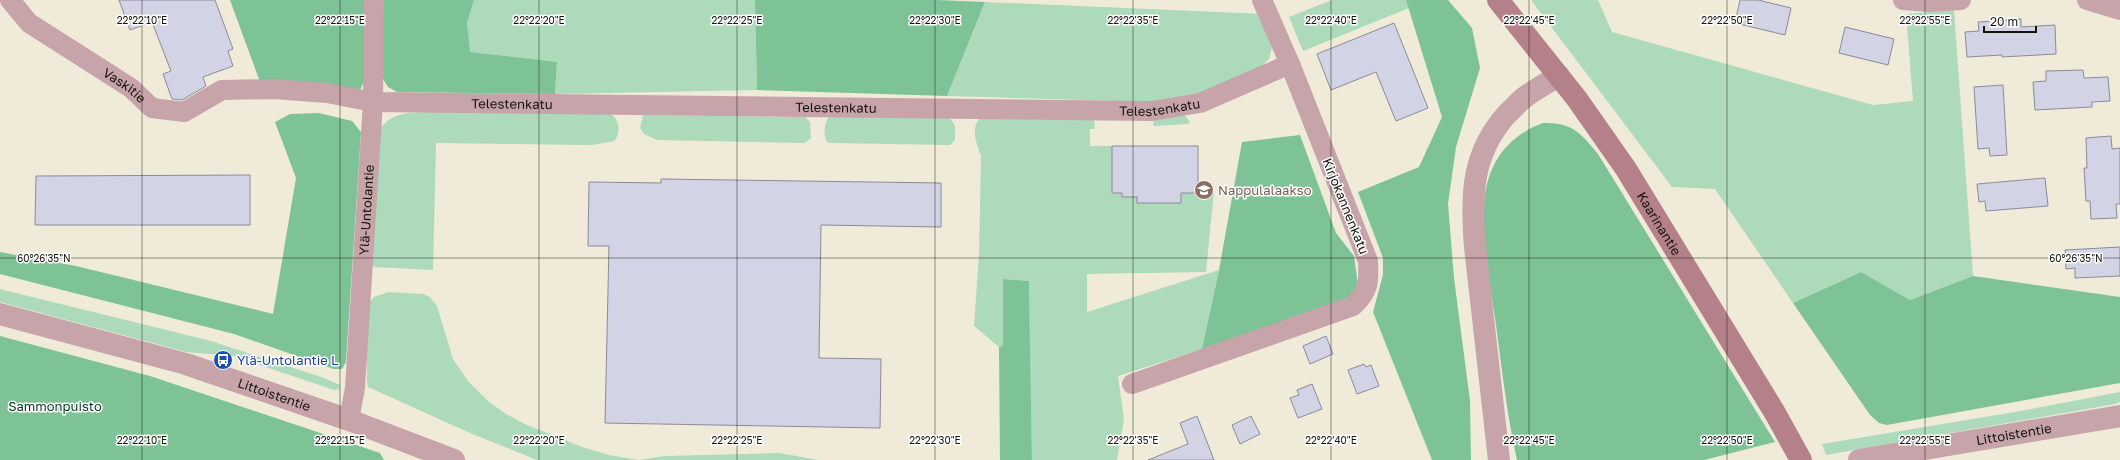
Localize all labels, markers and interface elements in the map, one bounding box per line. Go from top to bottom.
scale bar [1984,8,2036,34]
text: 22°22'10"E [117,14,167,26]
text: 22°22'15"E [315,14,365,26]
text: 22°22'20"E [513,14,565,26]
text: 22°22'25"E [712,14,762,26]
text: 22°22'30"E [909,14,961,26]
text: 22°22'35"E [1108,14,1158,26]
text: 22°22'40"E [1305,14,1357,26]
text: 22°22'45"E [1503,14,1555,26]
text: 22°22'50"E [1701,14,1753,26]
text: 22°22'55"E [1900,14,1950,26]
text: 20 m [1990,14,2018,29]
street label: Vaskitie [100,64,149,106]
street label: Telestenkatu [471,95,553,112]
street label: Telestenkatu [1119,95,1201,119]
street label: Telestenkatu [795,99,877,116]
street label: Kirjokannenkatu [1319,156,1373,256]
street label: Ylä-Untolantie [355,164,377,256]
school or university icon: Nappulalaakso [1193,179,1215,201]
place label: Nappulalaakso [1218,182,1312,198]
street label: Kaarinantie [1634,189,1685,258]
text: 60°26'35"N [17,252,71,264]
text: 60°26'35"N [2049,252,2103,264]
bus stop icon: Ylä-Untolantie L [212,349,234,371]
place label: Ylä-Untolantie L [237,352,339,368]
street label: Littoistentie [236,374,313,414]
park label: Sammonpuisto [8,398,102,414]
street label: Littoistentie [1975,420,2053,448]
text: 22°22'10"E [117,434,167,446]
text: 22°22'15"E [315,434,365,446]
text: 22°22'20"E [513,434,565,446]
text: 22°22'25"E [712,434,762,446]
text: 22°22'30"E [909,434,961,446]
text: 22°22'35"E [1108,434,1158,446]
text: 22°22'40"E [1305,434,1357,446]
text: 22°22'45"E [1503,434,1555,446]
text: 22°22'50"E [1701,434,1753,446]
text: 22°22'55"E [1900,434,1950,446]

